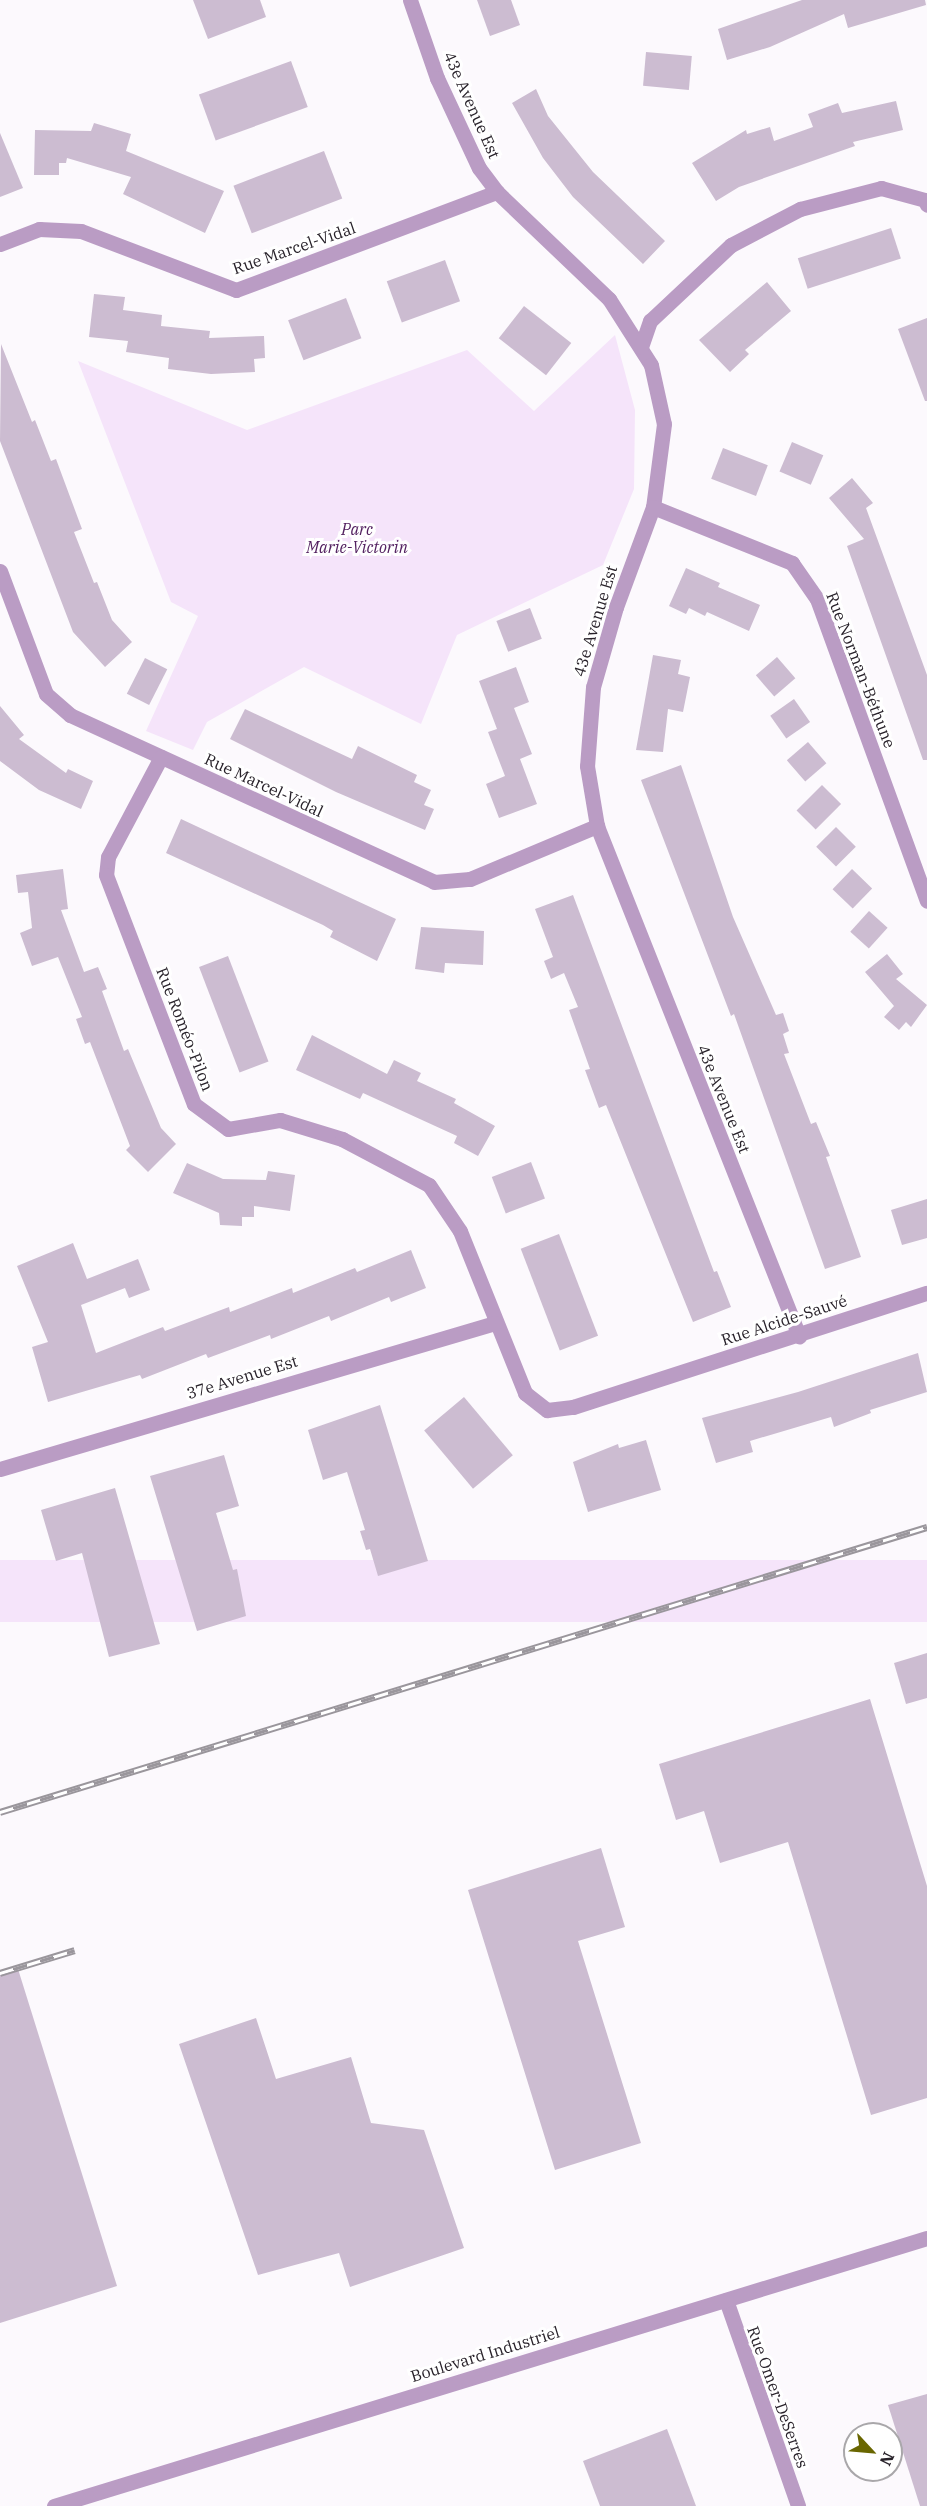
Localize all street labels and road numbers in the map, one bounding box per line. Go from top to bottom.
street label: 43e Avenue Est [440,49,504,161]
street label: Rue Marcel-Vidal [230,218,358,278]
street label: 43e Avenue Est [569,563,621,679]
street label: Rue Norman-Béthune [822,589,900,751]
street label: Rue Marcel-Vidal [202,749,326,821]
street label: Rue Roméo-Pilon [153,964,217,1094]
street label: 43e Avenue Est [694,1042,754,1156]
street label: Rue Alcide-Sauvé [719,1291,849,1349]
street label: 37e Avenue Est [184,1351,300,1403]
street label: Boulevard Industriel [408,2322,562,2386]
street label: Rue Omer-DeSerres [743,2323,813,2471]

